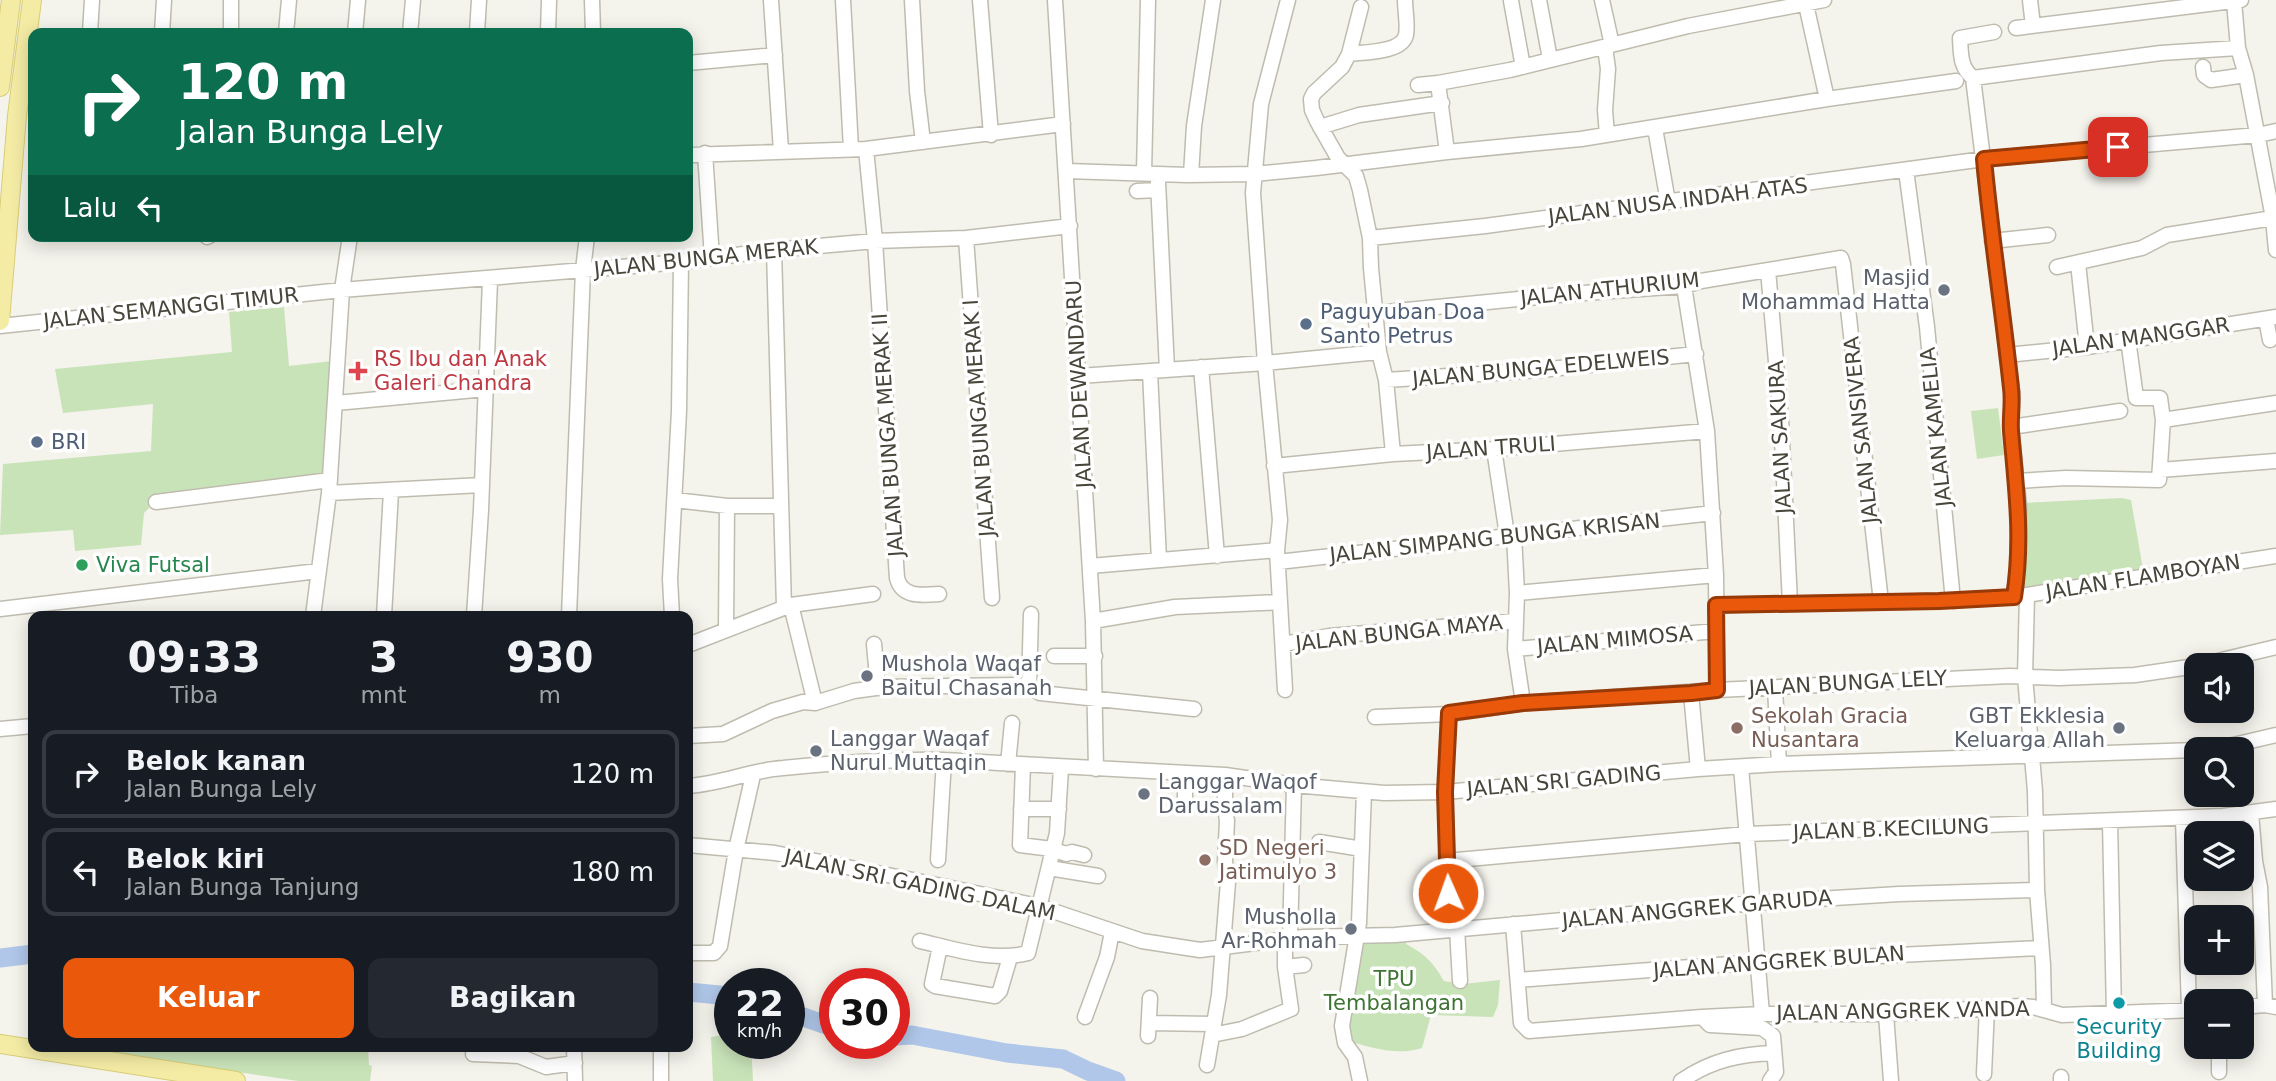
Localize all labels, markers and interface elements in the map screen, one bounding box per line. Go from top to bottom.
text: 120 m [178,54,348,111]
icon: right [63,56,154,147]
text: Jalan Bunga Lely [178,113,443,151]
pin [2088,117,2148,177]
icon: arrive [2099,128,2137,166]
street label: JALAN NUSA INDAH ATAS [1545,173,1809,229]
icon: left [131,189,169,227]
text: Lalu [63,193,117,223]
street label: JALAN BUNGA MERAK [591,234,820,282]
place label: Masjid Mohammad Hatta [1741,266,1930,314]
street label: JALAN ATHURIUM [1517,268,1701,311]
street label: JALAN DEWANDARU [1062,279,1097,491]
marker: Masjid Mohammad Hatta [1936,282,1952,298]
street label: JALAN SEMANGGI TIMUR [40,283,300,334]
street label: JALAN BUNGA MERAK I [959,298,999,540]
place label: Paguyuban Doa Santo Petrus [1320,300,1485,348]
street label: JALAN BUNGA MERAK II [868,312,909,560]
street label: JALAN MANGGAR [2049,313,2231,362]
marker: Paguyuban Doa Santo Petrus [1298,316,1314,332]
street label: JALAN SANSIVERA [1839,335,1883,527]
street label: JALAN BUNGA EDELWEIS [1409,345,1671,391]
street label: JALAN KAMELIA [1916,345,1957,510]
place label: RS Ibu dan Anak Galeri Chandra [374,347,548,395]
street label: JALAN SAKURA [1764,359,1796,516]
marker: RS Ibu dan Anak Galeri Chandra [348,361,368,381]
place label: BRI [51,430,86,454]
street label: JALAN TRULI [1423,432,1557,465]
marker: BRI [29,434,45,450]
street label: JALAN SIMPANG BUNGA KRISAN [1327,509,1661,568]
street label: JALAN FLAMBOYAN [2042,550,2242,605]
place label: Viva Futsal [96,553,210,577]
marker: Viva Futsal [74,557,90,573]
street label: JALAN BUNGA MAYA [1292,610,1504,656]
street label: JALAN MIMOSA [1534,621,1694,659]
text: 09:33 [127,633,261,682]
text: 3 [369,633,398,682]
text: 930 [506,633,594,682]
place label: Mushola Waqaf Baitul Chasanah [881,652,1052,700]
map controls [2184,653,2254,1059]
button: sound [2184,653,2254,723]
street label: JALAN BUNGA LELY [1746,666,1948,700]
marker: Mushola Waqaf Baitul Chasanah [859,668,875,684]
text: Tiba [170,682,218,708]
text: mnt [361,682,407,708]
text: m [539,682,561,708]
place label: Sekolah Gracia Nusantara [1751,704,1908,752]
place label: GBT Ekklesia Keluarga Allah [1954,704,2105,752]
marker: Sekolah Gracia Nusantara [1729,720,1745,736]
marker: GBT Ekklesia Keluarga Allah [2111,720,2127,736]
place label: Langgar Waqaf Nurul Muttaqin [830,727,989,775]
button: search [2184,737,2254,807]
marker: Langgar Waqaf Nurul Muttaqin [808,743,824,759]
text: Belok kanan [126,746,306,776]
icon: right [67,755,105,793]
text: 120 m [571,759,654,789]
street label: JALAN SRI GADING [1464,761,1662,802]
place label: Langgar Waqof Darussalam [1158,770,1317,818]
text: Jalan Bunga Lely [126,776,317,802]
marker: Langgar Waqof Darussalam [1136,786,1152,802]
street label: JALAN B.KECILUNG [1791,814,1989,844]
button: layers [2184,821,2254,891]
place label: SD Negeri Jatimulyo 3 [1217,836,1337,884]
text: Belok kiri [126,844,265,874]
street label: JALAN SRI GADING DALAM [780,844,1058,925]
marker: SD Negeri Jatimulyo 3 [1197,852,1213,868]
icon: left [67,853,105,891]
position arrow [1411,856,1485,930]
text: 180 m [571,857,654,887]
text: Jalan Bunga Tanjung [126,874,359,900]
street label: JALAN ANGGREK GARUDA [1559,885,1834,933]
place label: Musholla Ar-Rohmah [1221,905,1337,953]
button: + [2184,905,2254,975]
marker: Musholla Ar-Rohmah [1343,921,1359,937]
street label: JALAN ANGGREK BULAN [1650,941,1906,983]
button: Keluar [63,958,354,1038]
button: Bagikan [368,958,658,1038]
park label: TPU Tembalangan [1323,967,1464,1015]
speed limit sign: 30 [819,968,910,1059]
text: 22 [735,984,784,1024]
button: − [2184,989,2254,1059]
marker: Security Building [2111,995,2127,1011]
street label: JALAN ANGGREK VANDA [1774,997,2030,1025]
place label: Security Building [2076,1015,2162,1063]
text: km/h [737,1020,782,1041]

